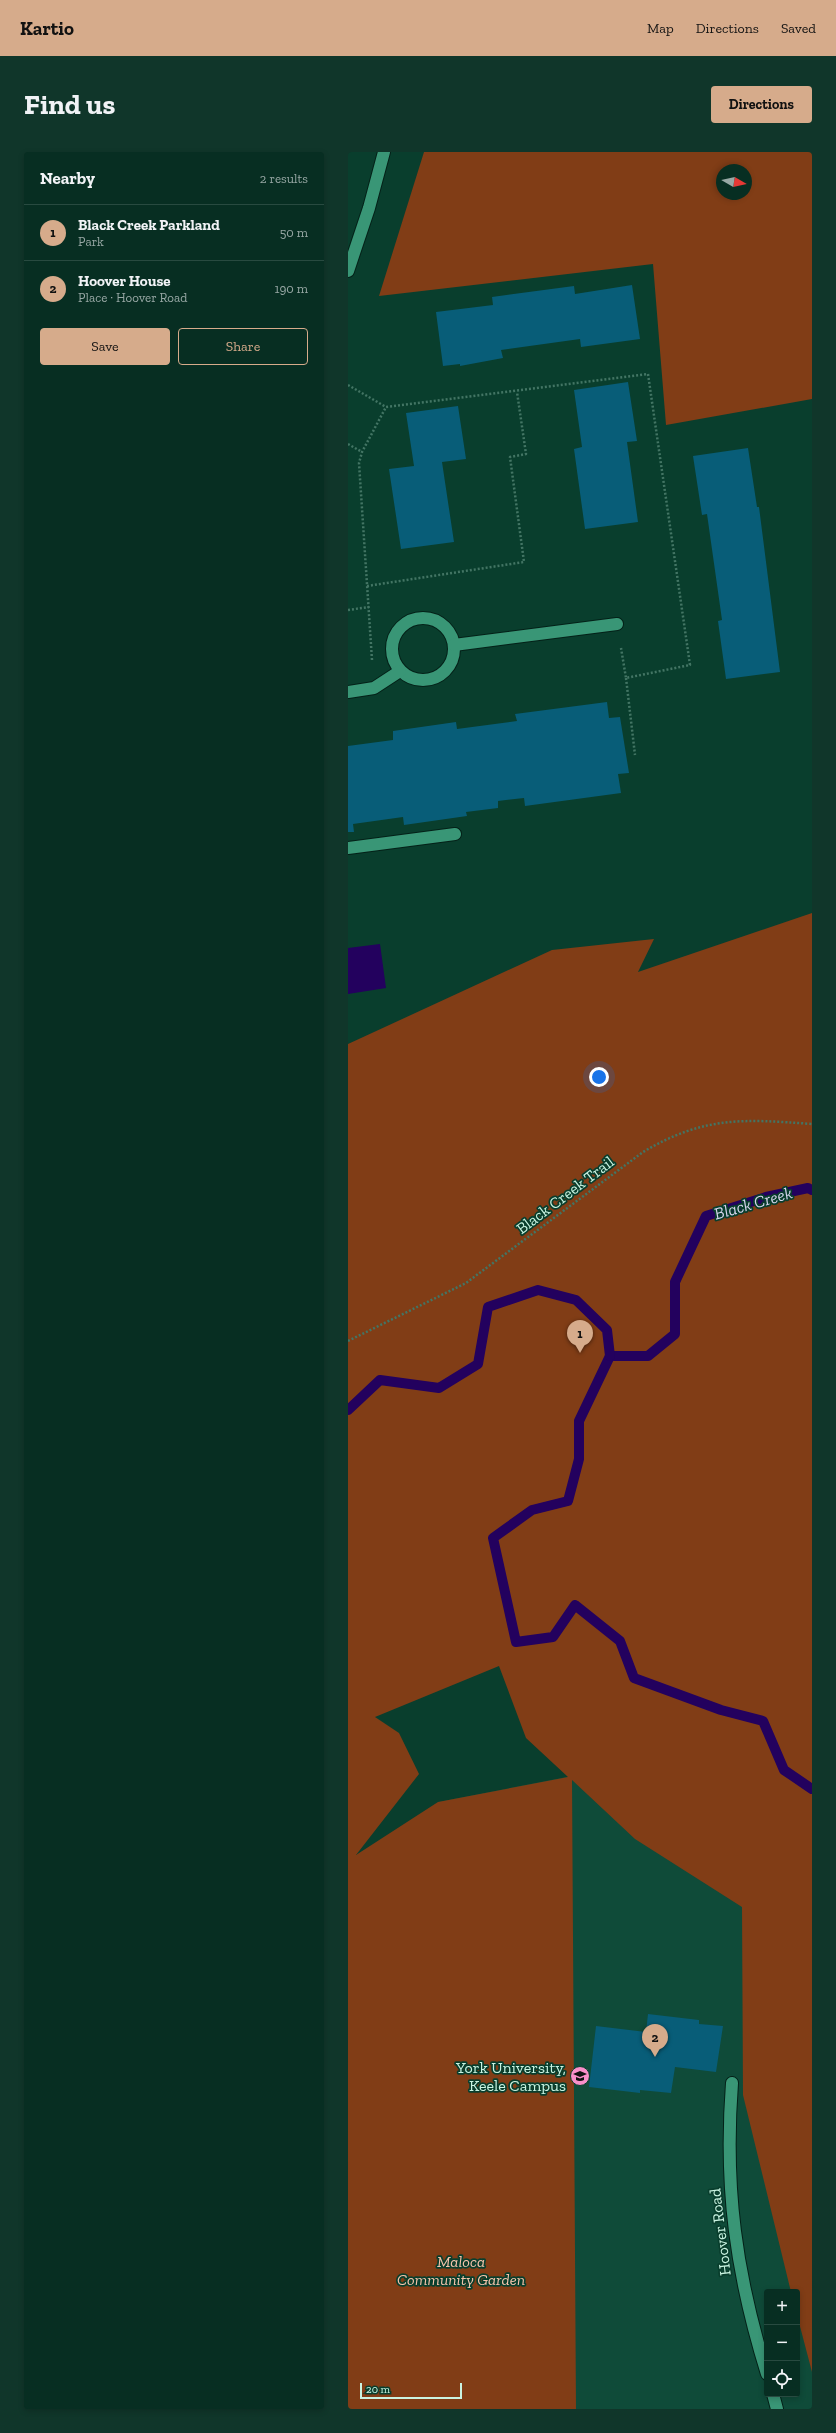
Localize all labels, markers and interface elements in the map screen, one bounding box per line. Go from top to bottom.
text: Kartio [20,17,74,40]
text: Map [647,20,674,37]
text: Directions [696,20,759,37]
text: Saved [781,20,816,37]
button: Directions [711,86,812,123]
text: Find us [24,88,115,121]
north arrow [716,164,752,200]
text: Nearby [40,168,95,188]
text: 2 results [260,171,308,186]
text: Black Creek Parkland [78,216,220,234]
text: 1 [50,225,56,240]
text: 50 m [280,225,308,240]
text: Park [78,234,104,249]
text: Hoover House [78,272,171,290]
text: 2 [50,281,56,296]
text: 190 m [274,281,308,296]
text: Place · Hoover Road [78,290,187,305]
button: Save [40,328,170,365]
button: Share [178,328,308,365]
your location [589,1067,609,1087]
street label: Black Creek Trail [512,1152,618,1238]
water label: Black Creek [712,1182,795,1224]
pin: 1 [567,1320,593,1353]
pin: 2 [642,2024,668,2057]
place label: York University, Keele Campus [455,2058,566,2095]
school or university icon: York University, Keele Campus [569,2065,591,2087]
street label: Hoover Road [705,2187,735,2277]
park label: Maloca Community Garden [397,2252,525,2289]
map controls [764,2289,800,2397]
button: + [764,2289,800,2325]
button: − [764,2325,800,2361]
button: locate [764,2361,800,2397]
scale bar [360,2381,462,2400]
text: 20 m [366,2383,390,2396]

